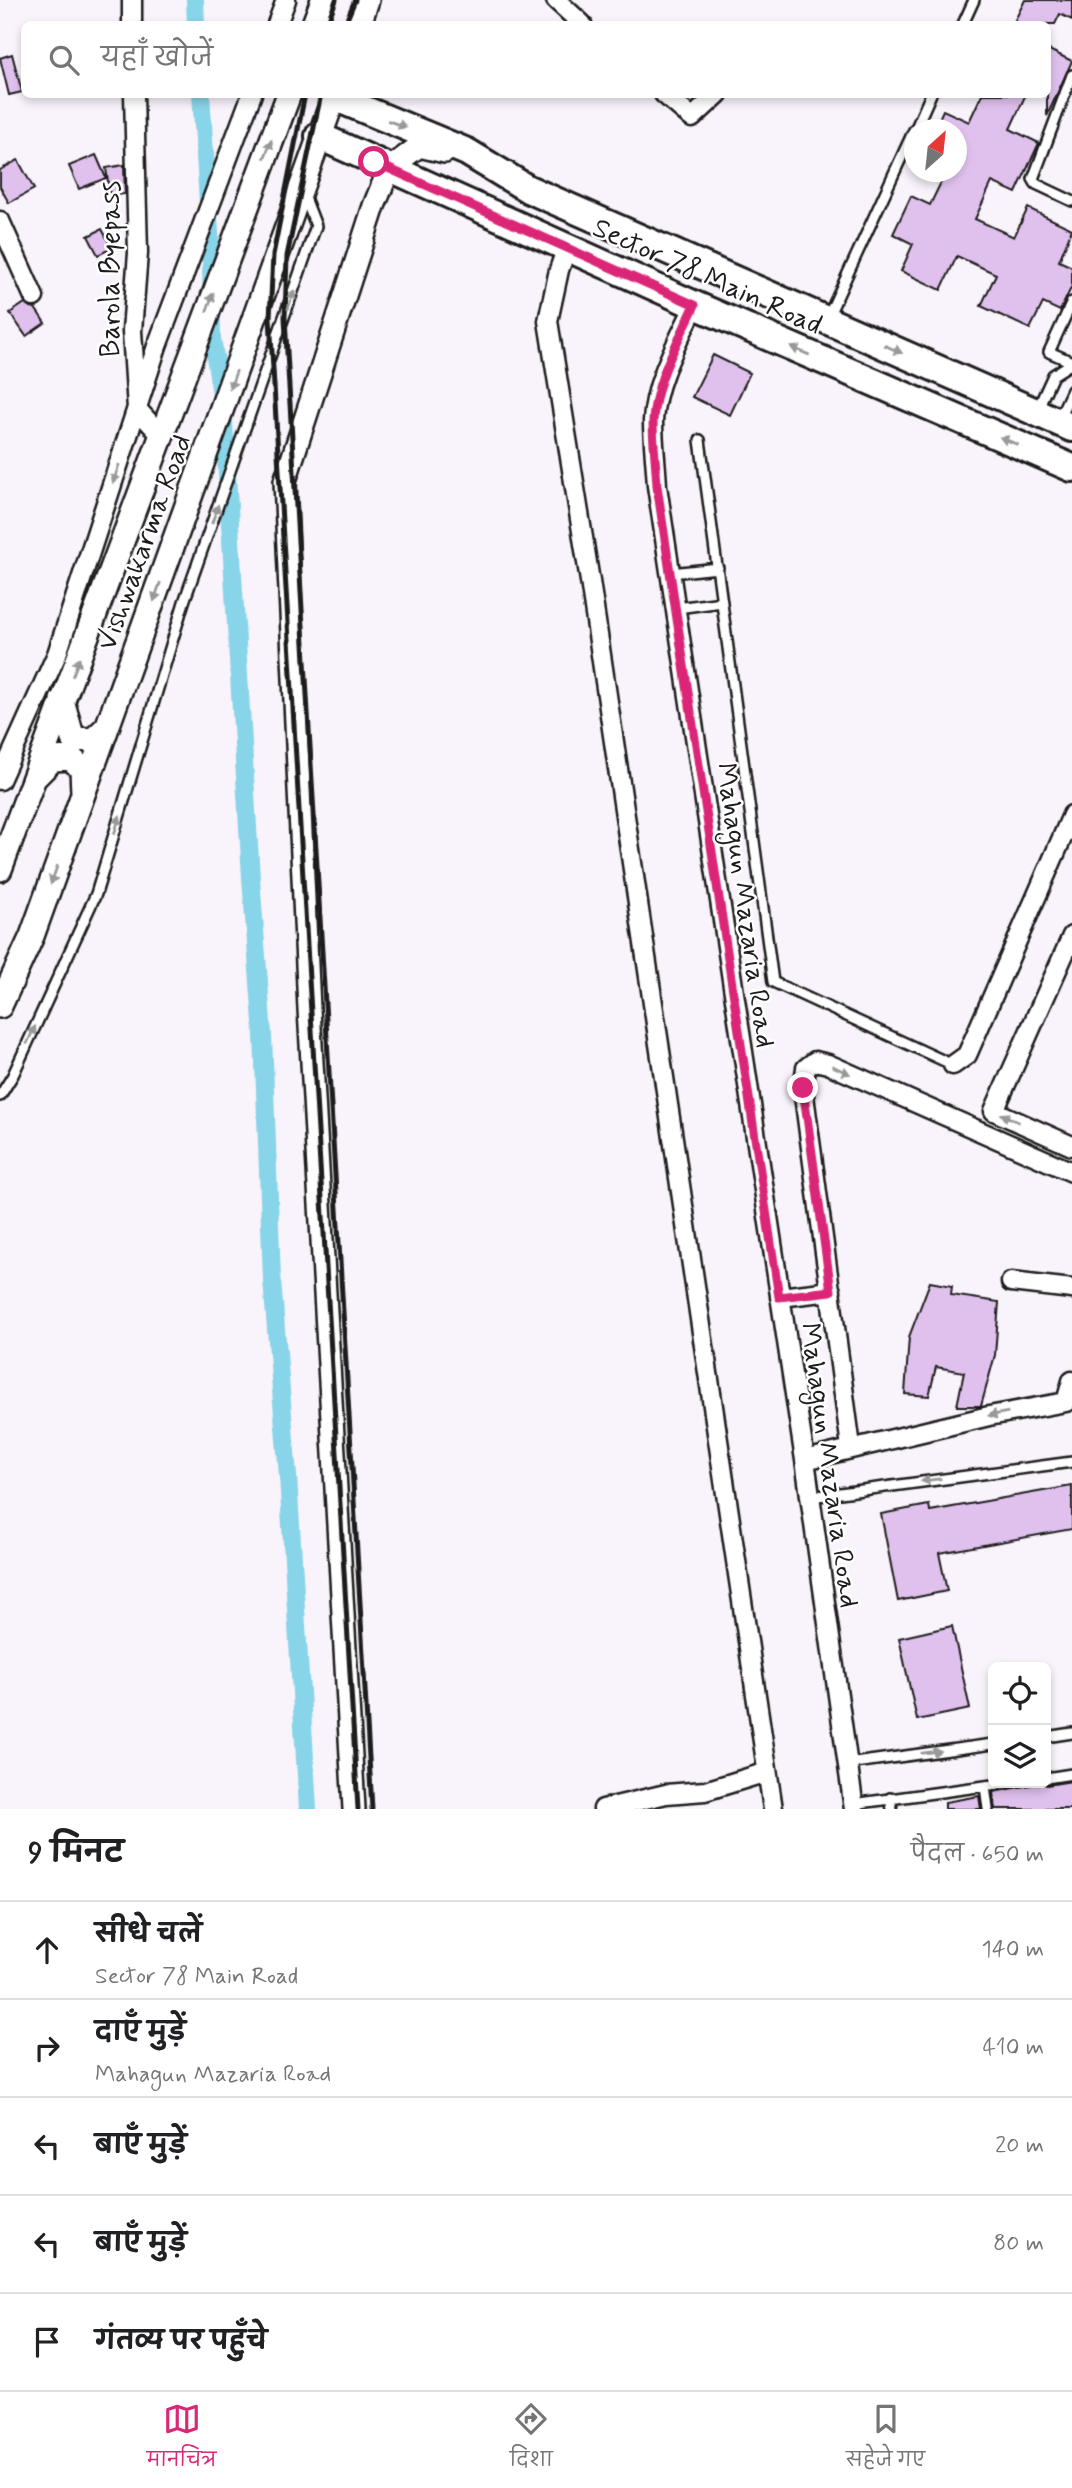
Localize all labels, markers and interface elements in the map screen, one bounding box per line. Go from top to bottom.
search box [21,21,1051,98]
icon: search [45,41,83,79]
text: यहाँ खोजें [101,42,213,76]
one-way arrow [386,118,407,129]
north arrow [904,119,967,182]
one-way arrow [262,139,273,160]
route start [358,146,389,177]
street label: Barola Byepass [93,181,130,357]
street label: Sector 78 Main Road [586,210,828,345]
one-way arrow [286,289,297,310]
one-way arrow [205,291,216,312]
one-way arrow [883,343,903,355]
one-way arrow [790,345,811,356]
one-way arrow [227,370,238,391]
street label: Vishwakarma Road [89,430,202,656]
one-way arrow [999,435,1020,446]
one-way arrow [110,463,120,484]
one-way arrow [210,504,221,525]
one-way arrow [151,582,162,603]
one-way arrow [70,656,81,677]
street label: Mahagun Mazaria Road [704,760,783,1050]
one-way arrow [112,814,122,835]
one-way arrow [48,864,59,885]
one-way arrow [25,1025,37,1045]
one-way arrow [831,1064,851,1076]
route end [787,1072,818,1103]
one-way arrow [1000,1112,1020,1124]
street label: Mahagun Mazaria Road [788,1320,867,1610]
one-way arrow [987,1409,1009,1420]
one-way arrow [920,1475,942,1486]
map controls [988,1662,1051,1788]
button: locate [988,1662,1051,1725]
button: layers [988,1725,1051,1788]
one-way arrow [920,1747,942,1758]
text: 9 मिनट [28,1834,124,1873]
text: पैदल · 650 m [911,1840,1044,1870]
text: सीधे चलें [95,1918,202,1952]
icon: ahead [28,1931,66,1969]
text: 140 m [981,1935,1044,1965]
text: Sector 78 Main Road [95,1962,298,1992]
text: दाएँ मुड़ें [95,2016,186,2050]
icon: right [28,2029,66,2067]
text: 410 m [982,2033,1044,2063]
text: Mahagun Mazaria Road [95,2060,331,2090]
icon: left [28,2127,66,2165]
text: बाएँ मुड़ें [95,2129,187,2163]
text: 20 m [995,2131,1044,2161]
icon: left [28,2225,66,2263]
text: बाएँ मुड़ें [95,2227,187,2261]
text: 80 m [993,2229,1044,2259]
icon: arrive [28,2323,66,2361]
text: गंतव्य पर पहुँचे [95,2325,267,2359]
tab: मानचित्र [147,2400,216,2480]
tab: दिशा [510,2400,553,2480]
tab: सहेजे गए [846,2400,925,2480]

